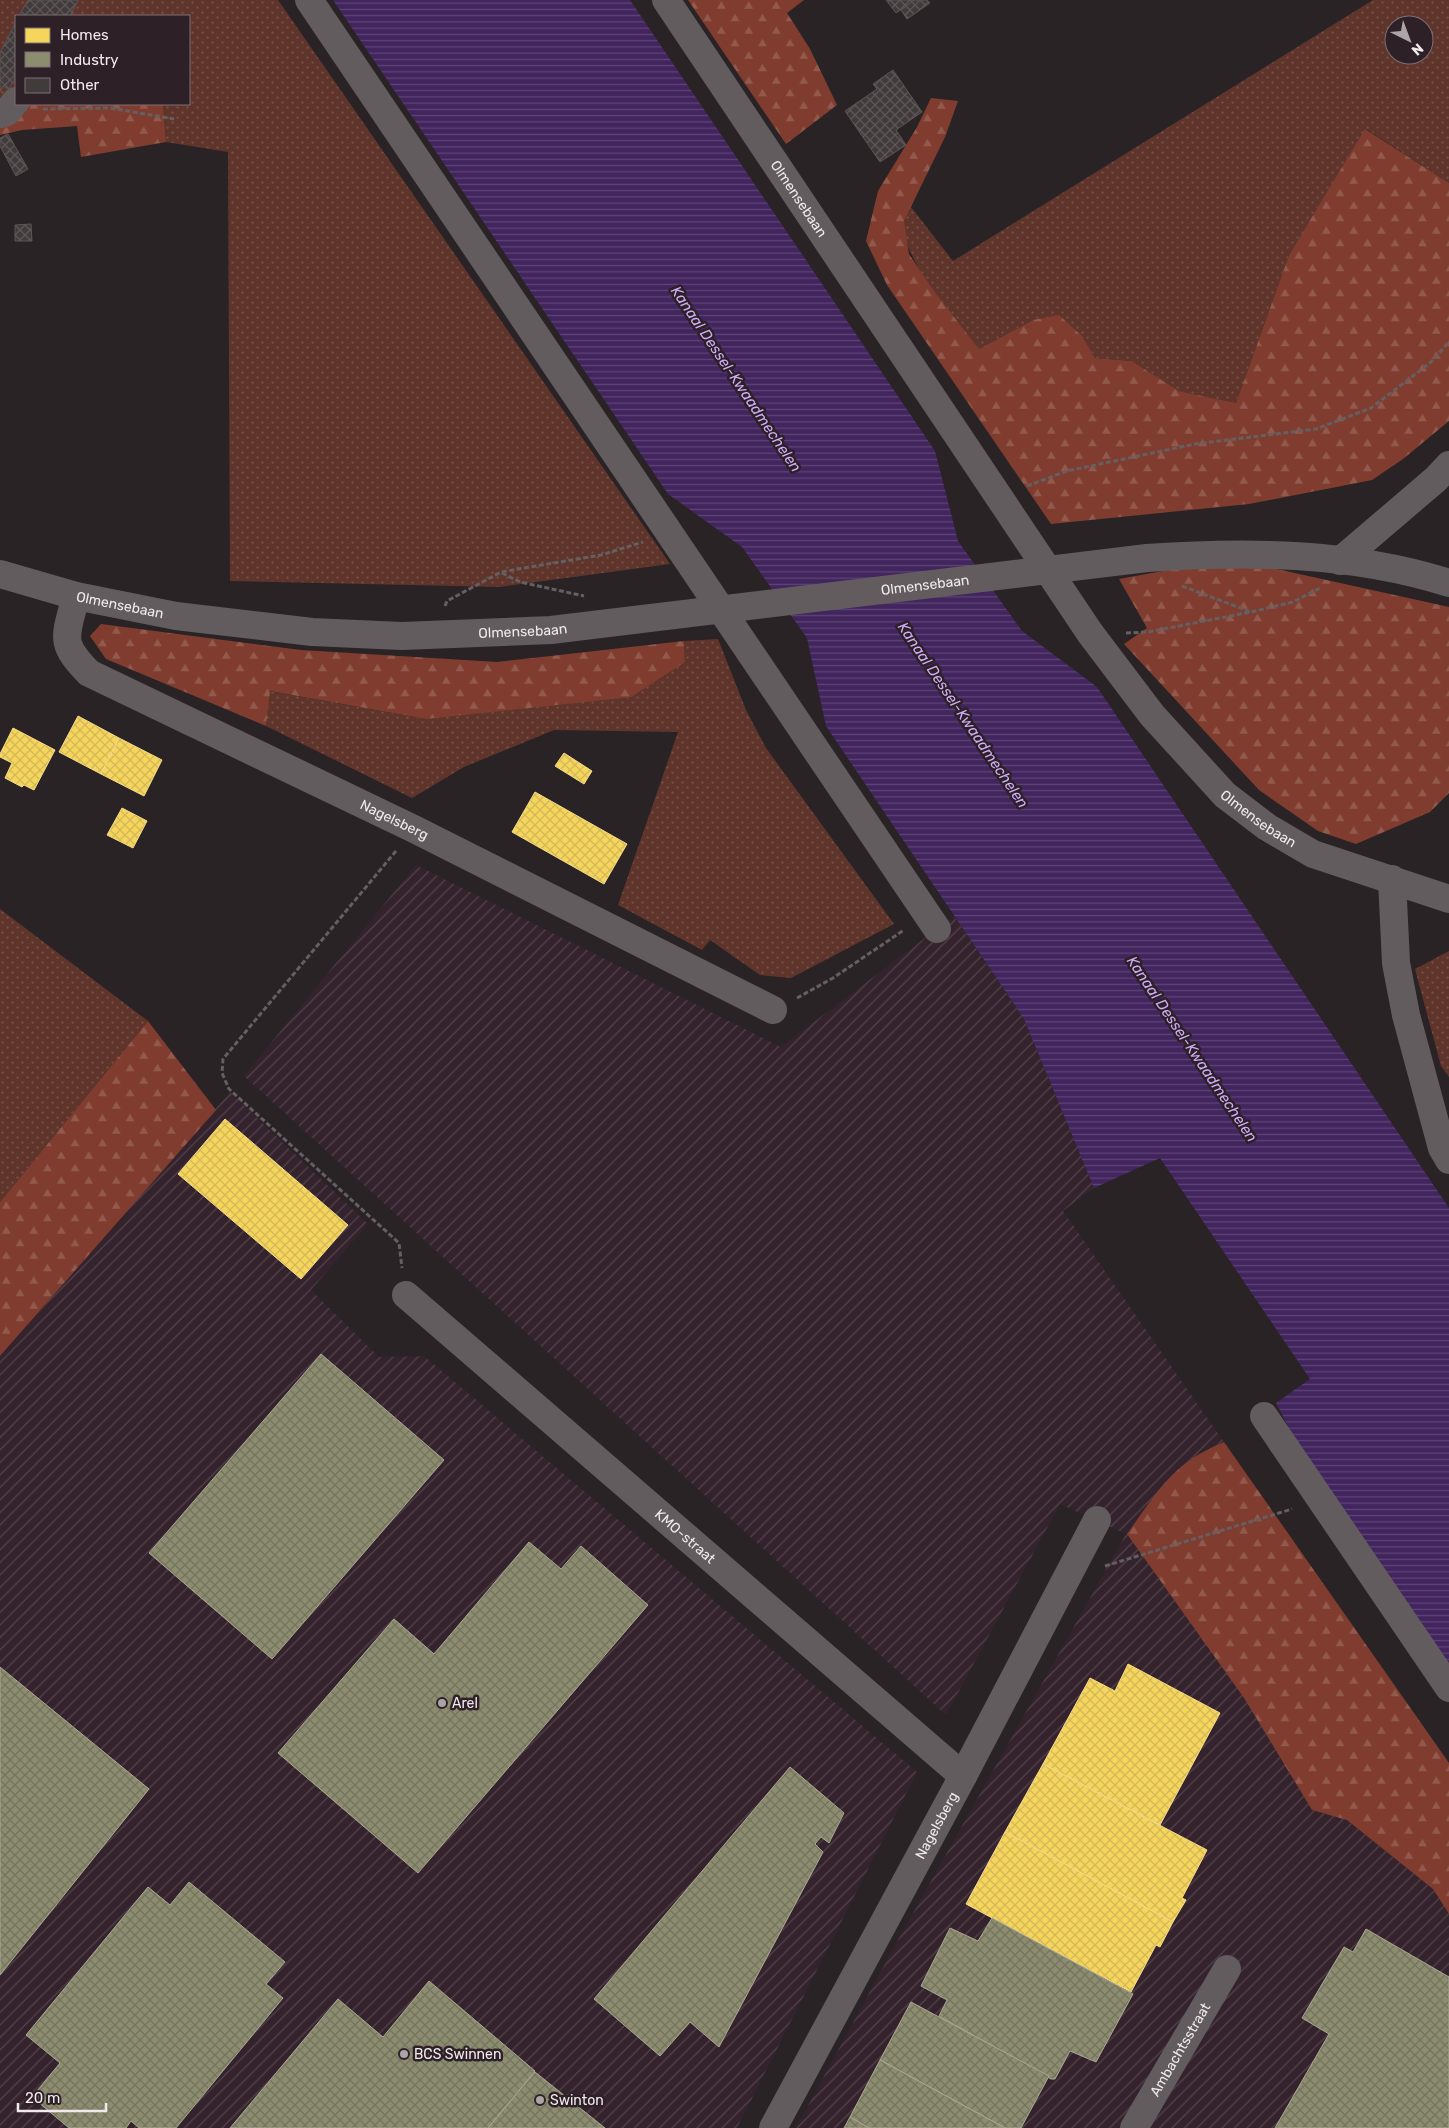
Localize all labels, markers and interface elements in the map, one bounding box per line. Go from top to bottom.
legend [15,15,190,105]
north arrow [1384,15,1434,65]
text: Homes [60,26,109,44]
text: N [1408,40,1427,59]
text: Industry [60,51,119,69]
text: Other [60,76,100,94]
street label: Olmensebaan [767,157,830,241]
water label: Kanaal Dessel-Kwaadmechelen [667,283,805,475]
street label: Olmensebaan [880,572,970,599]
street label: Olmensebaan [75,588,165,622]
water label: Kanaal Dessel-Kwaadmechelen [894,619,1032,811]
street label: Olmensebaan [478,620,568,642]
street label: Olmensebaan [1217,787,1299,851]
street label: Nagelsberg [357,796,431,844]
water label: Kanaal Dessel-Kwaadmechelen [1123,953,1261,1145]
street label: KMO-straat [651,1506,719,1568]
place label: Arel [452,1695,478,1712]
marker: Arel [436,1697,448,1709]
street label: Nagelsberg [912,1789,962,1862]
street label: Ambachtsstraat [1146,1999,1215,2100]
place label: BCS Swinnen [414,2046,501,2063]
marker: BCS Swinnen [398,2048,410,2060]
scale bar [18,2080,105,2112]
text: 20 m [25,2089,60,2107]
place label: Swinton [550,2092,604,2109]
marker: Swinton [534,2094,546,2106]

